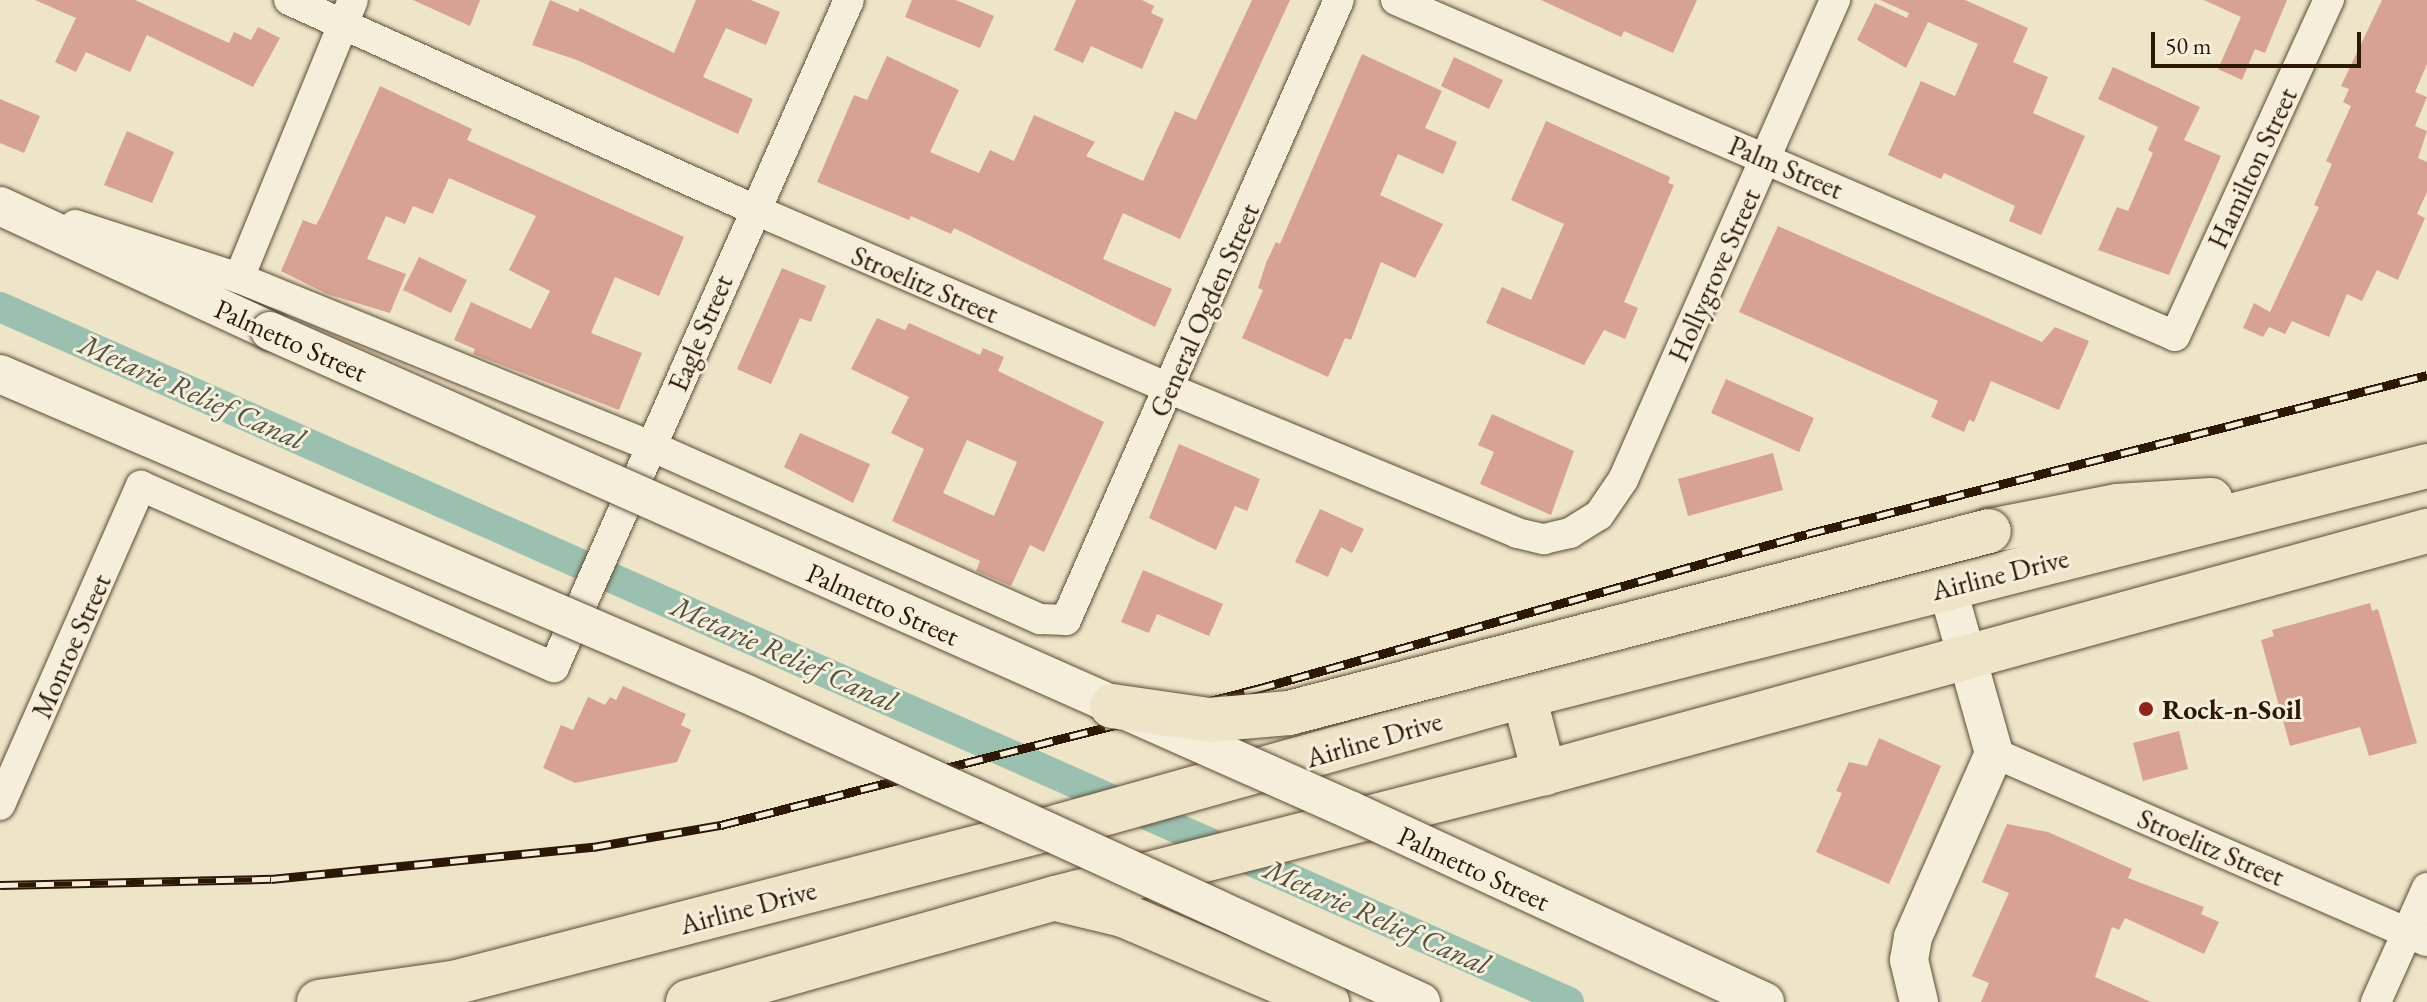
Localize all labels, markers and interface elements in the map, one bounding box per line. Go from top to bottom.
scale bar [2155,16,2365,66]
text: 50 m [2165,30,2212,61]
street label: Hamilton Street [2200,82,2304,254]
street label: Palm Street [1724,128,1848,206]
street label: Hollygrove Street [1661,183,1767,367]
street label: General Ogden Street [1142,198,1266,422]
street label: Stroelitz Street [847,238,1003,330]
street label: Eagle Street [660,270,740,396]
street label: Palmetto Street [210,291,372,389]
water label: Metarie Relief Canal [74,326,310,458]
street label: Airline Drive [1928,541,2072,607]
street label: Palmetto Street [802,555,964,653]
street label: Monroe Street [24,569,118,723]
water label: Metarie Relief Canal [666,588,902,720]
place label: Rock-n-Soil [2162,692,2302,726]
marker: Rock-n-Soil [2137,700,2155,718]
street label: Airline Drive [1302,704,1446,774]
street label: Stroelitz Street [2133,801,2289,893]
street label: Palmetto Street [1393,818,1555,918]
water label: Metarie Relief Canal [1259,851,1495,983]
street label: Airline Drive [676,873,820,941]

